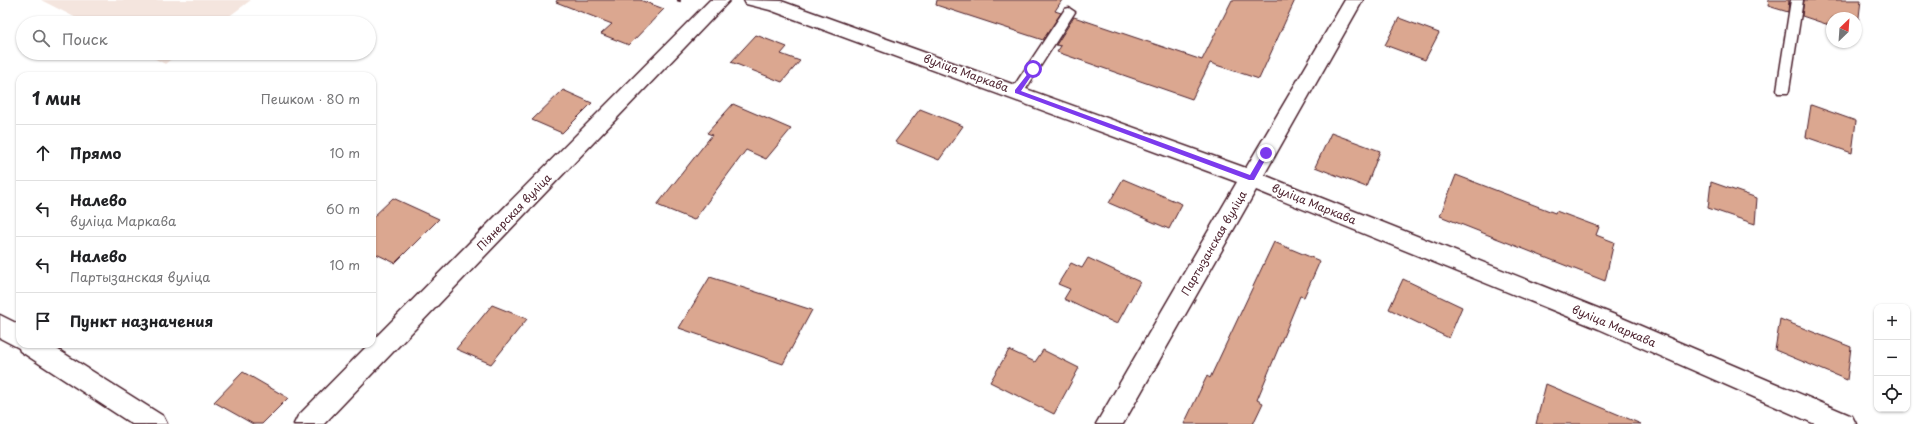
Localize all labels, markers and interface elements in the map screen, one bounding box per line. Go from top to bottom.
north arrow [1826,12,1862,48]
search box [16,16,376,60]
icon: search [30,27,52,49]
text: Поиск [62,27,108,50]
street label: вуліца Маркава [921,49,1011,96]
route start [1024,60,1042,78]
text: 1 мин [32,85,81,111]
text: Пешком · 80 m [261,89,360,108]
text: Прямо [70,141,121,164]
icon: ahead [32,142,54,164]
text: 10 m [330,143,360,162]
route end [1257,144,1275,162]
street label: Піянерская вуліца [472,169,555,254]
street label: вуліца Маркава [1269,179,1359,228]
street label: Партызанская вуліца [1177,187,1251,298]
text: Налево [70,188,127,211]
icon: left [32,198,54,220]
text: 60 m [326,199,360,218]
text: вуліца Маркава [70,211,176,230]
text: Налево [70,244,127,267]
icon: left [32,254,54,276]
text: 10 m [330,255,360,274]
text: Партызанская вуліца [70,267,210,286]
street label: вуліца Маркава [1570,300,1659,351]
map controls [1874,304,1910,412]
button: + [1874,304,1910,340]
text: Пункт назначения [70,309,213,332]
icon: arrive [32,310,54,332]
button: − [1874,340,1910,376]
button: locate [1874,376,1910,412]

